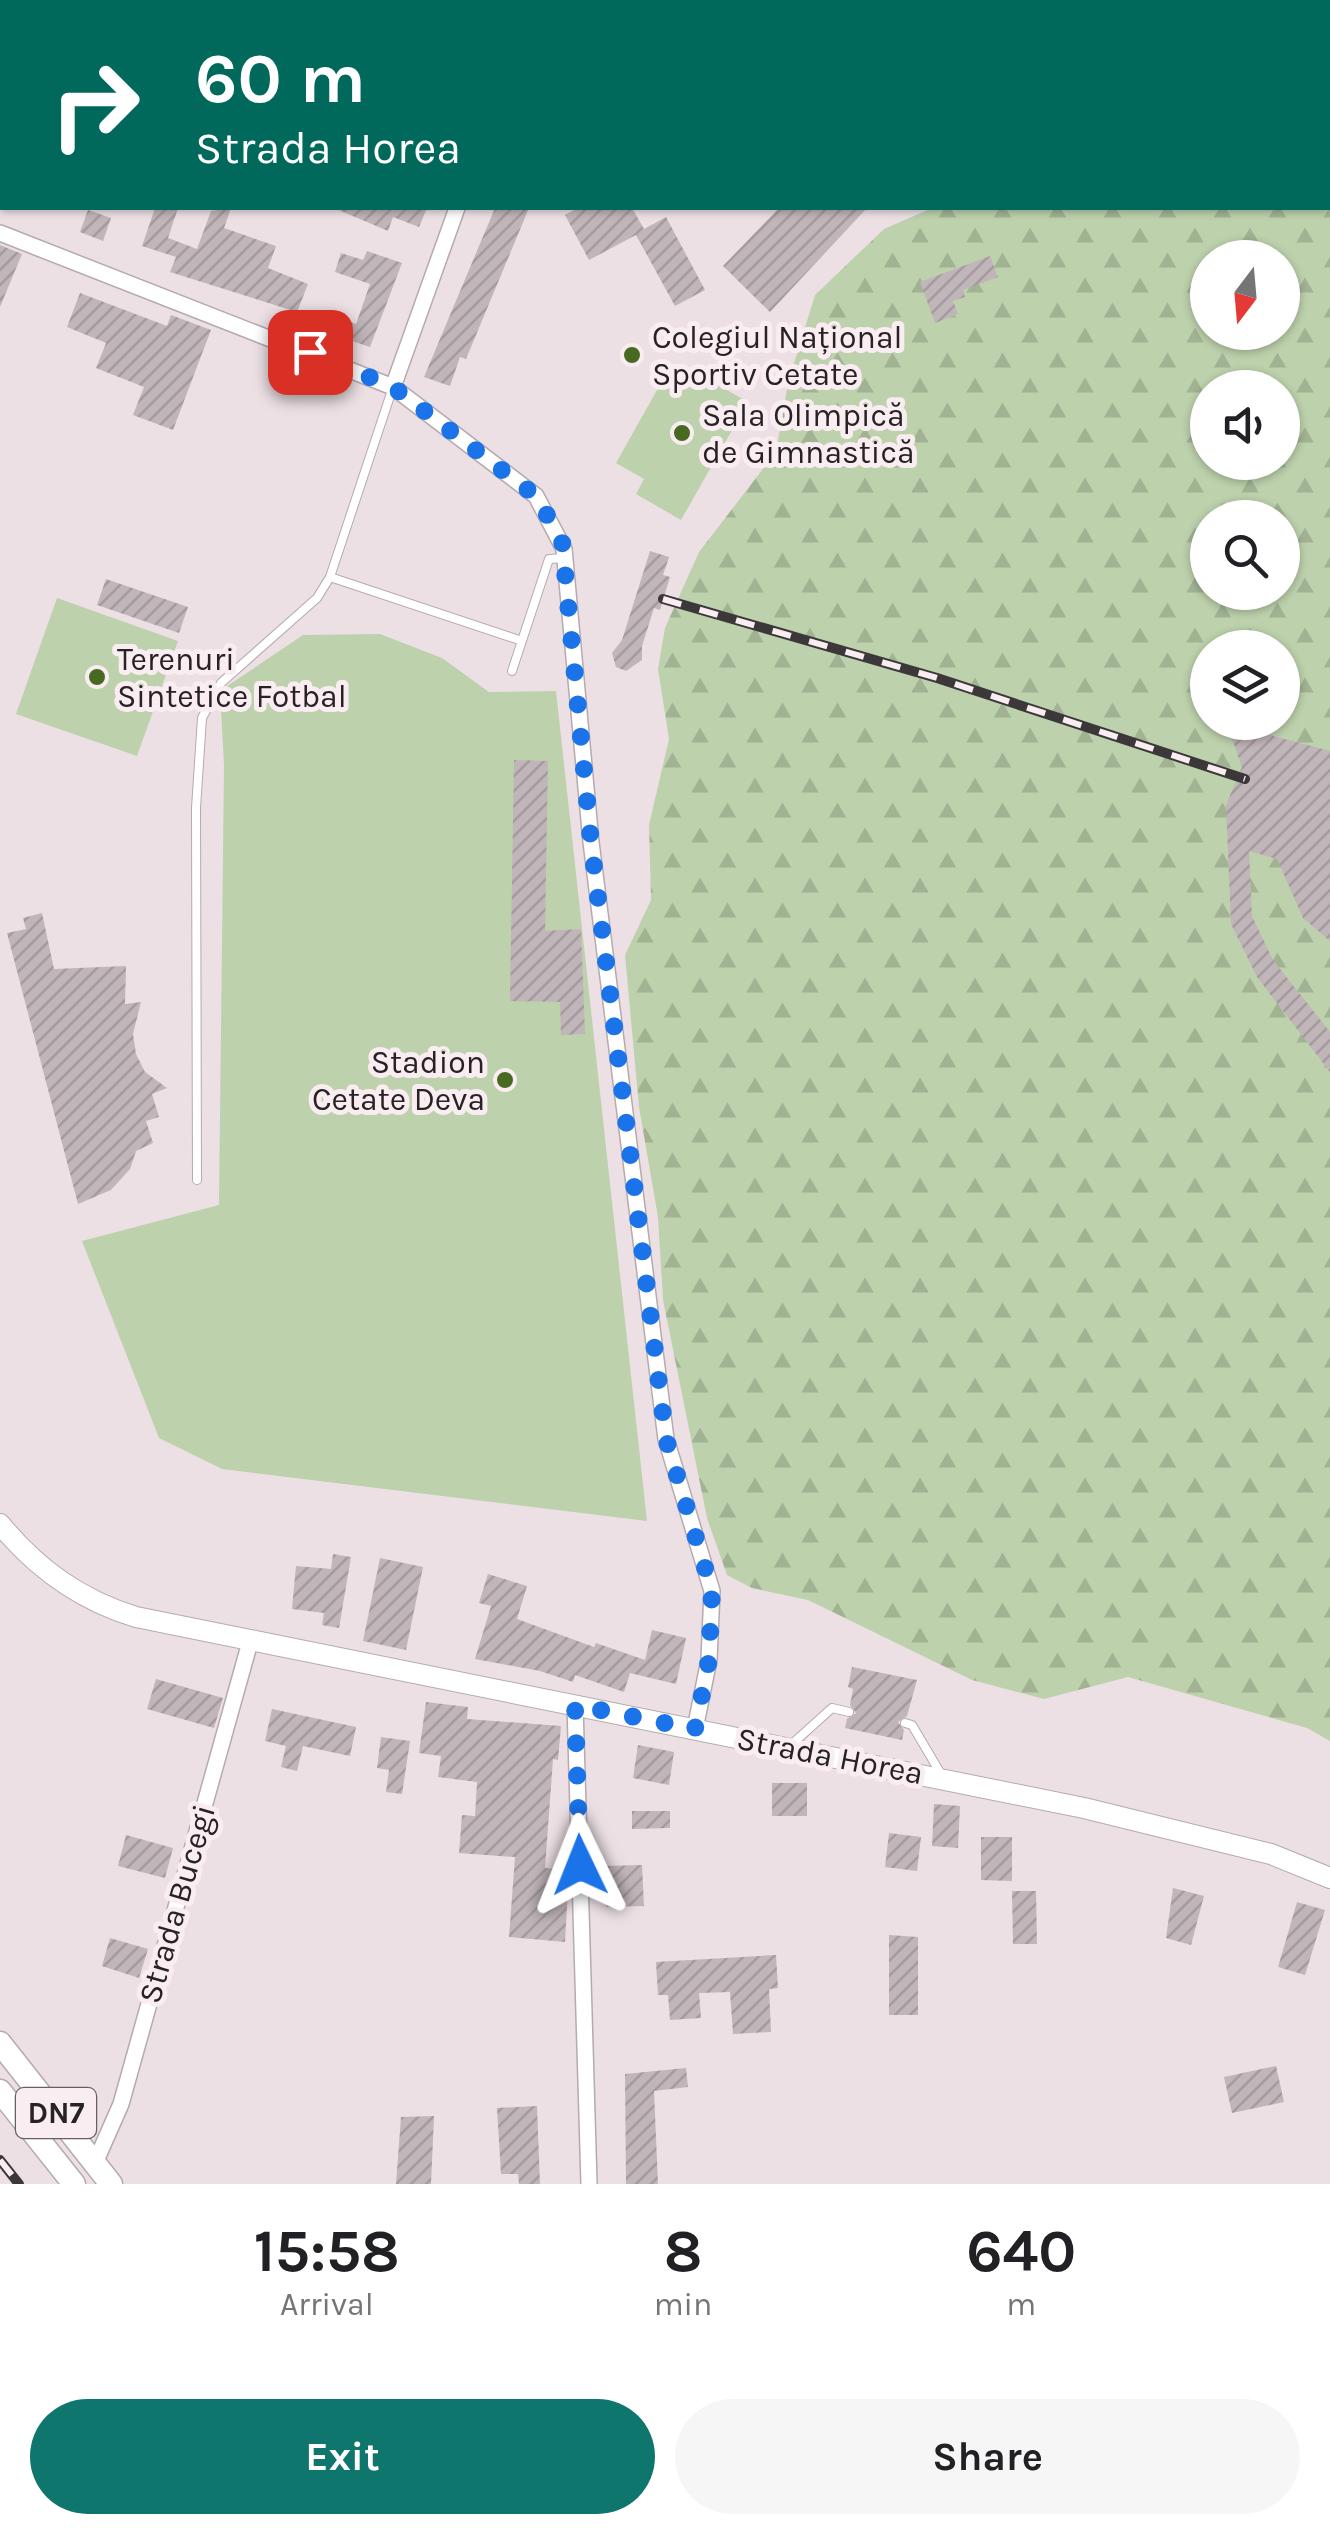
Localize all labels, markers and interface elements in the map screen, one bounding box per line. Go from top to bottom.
text: 60 m [195,38,366,120]
icon: right [30,40,160,170]
text: Strada Horea [195,122,461,174]
north arrow [1190,240,1300,350]
map controls [1190,240,1300,740]
pin [268,310,353,395]
place label: Colegiul Național Sportiv Cetate [652,319,902,393]
icon: arrive [283,325,338,380]
marker: Colegiul Național Sportiv Cetate [621,344,643,366]
button: sound [1190,370,1300,480]
place label: Sala Olimpică de Gimnastică [702,397,915,471]
marker: Sala Olimpică de Gimnastică [671,422,693,444]
button: search [1190,500,1300,610]
button: layers [1190,630,1300,740]
place label: Terenuri Sintetice Fotbal [117,641,347,715]
marker: Terenuri Sintetice Fotbal [86,666,108,688]
place label: Stadion Cetate Deva [312,1044,485,1118]
marker: Stadion Cetate Deva [494,1069,516,1091]
street label: Strada Horea [734,1720,926,1792]
street label: Strada Bucegi [131,1801,223,2007]
position arrow [528,1813,632,1917]
road number: DN7 [16,2088,96,2138]
text: 15:58 [254,2216,400,2286]
text: 8 [664,2216,702,2286]
text: 640 [966,2216,1076,2286]
text: Arrival [280,2286,374,2323]
text: min [654,2286,712,2323]
text: m [1006,2286,1036,2323]
button: Exit [30,2399,655,2514]
button: Share [675,2399,1300,2514]

